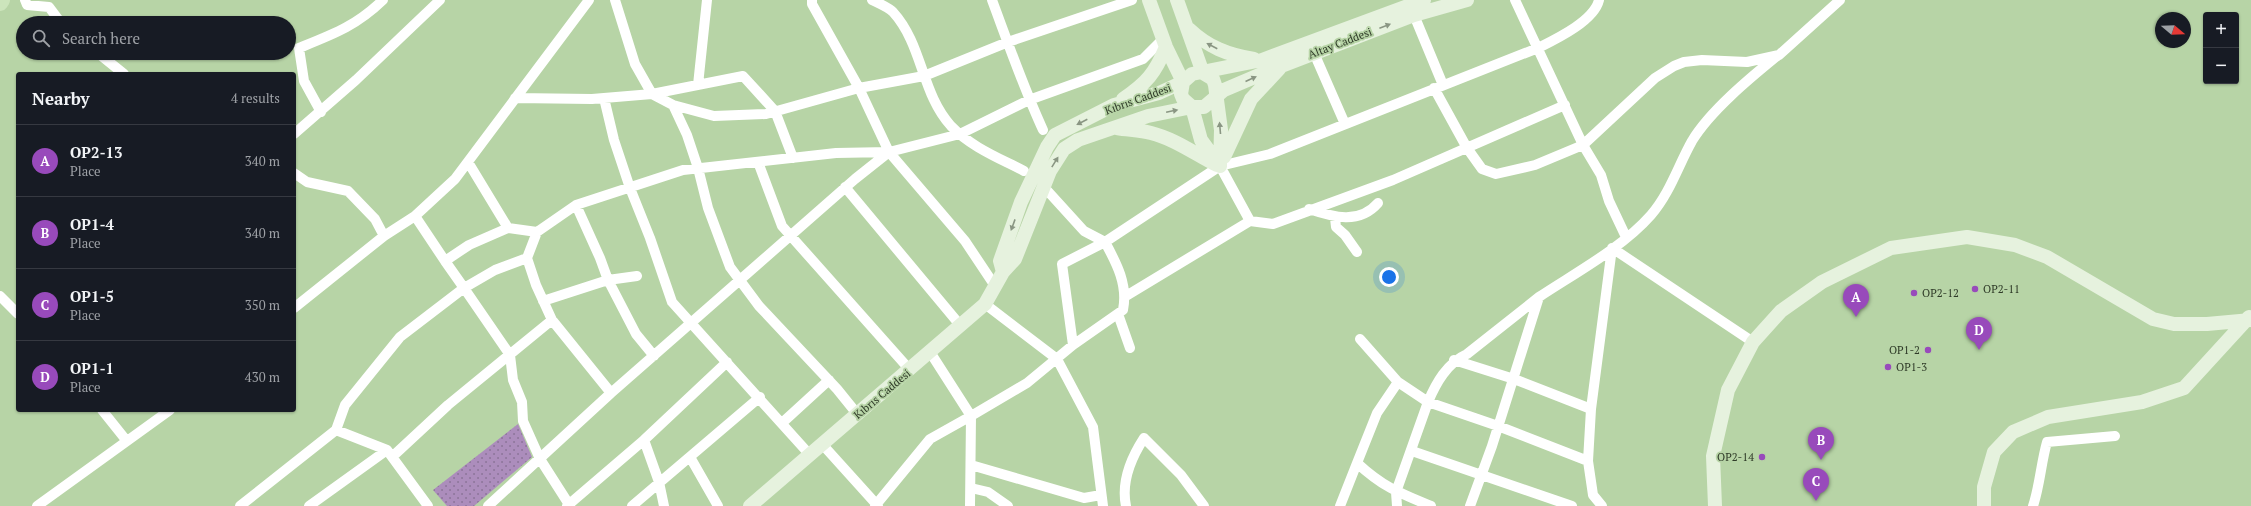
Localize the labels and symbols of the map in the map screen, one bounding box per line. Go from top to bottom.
north arrow [2155,12,2191,48]
one-way arrow [1379,22,1391,28]
street label: Altay Caddesi [1306,24,1374,62]
one-way arrow [1206,43,1217,50]
one-way arrow [1245,75,1257,81]
street label: Kıbrıs Caddesi [1103,80,1173,118]
one-way arrow [1166,108,1178,114]
one-way arrow [1076,118,1088,125]
one-way arrow [1217,122,1224,134]
one-way arrow [1052,156,1059,167]
one-way arrow [1010,220,1016,232]
your location [1379,267,1399,287]
place label: OP2-11 [1983,282,2020,296]
pin: A [1843,284,1869,317]
marker: OP2-11 [1970,284,1980,294]
place label: OP2-12 [1922,286,1959,300]
marker: OP2-12 [1909,288,1919,298]
pin: D [1966,317,1992,350]
place label: OP1-2 [1889,343,1920,357]
marker: OP1-2 [1923,345,1933,355]
place label: OP1-3 [1896,360,1927,374]
marker: OP1-3 [1883,362,1893,372]
street label: Kıbrıs Caddesi [851,366,913,422]
pin: B [1808,427,1834,460]
place label: OP2-14 [1717,450,1754,464]
marker: OP2-14 [1757,452,1767,462]
pin: C [1803,468,1829,501]

